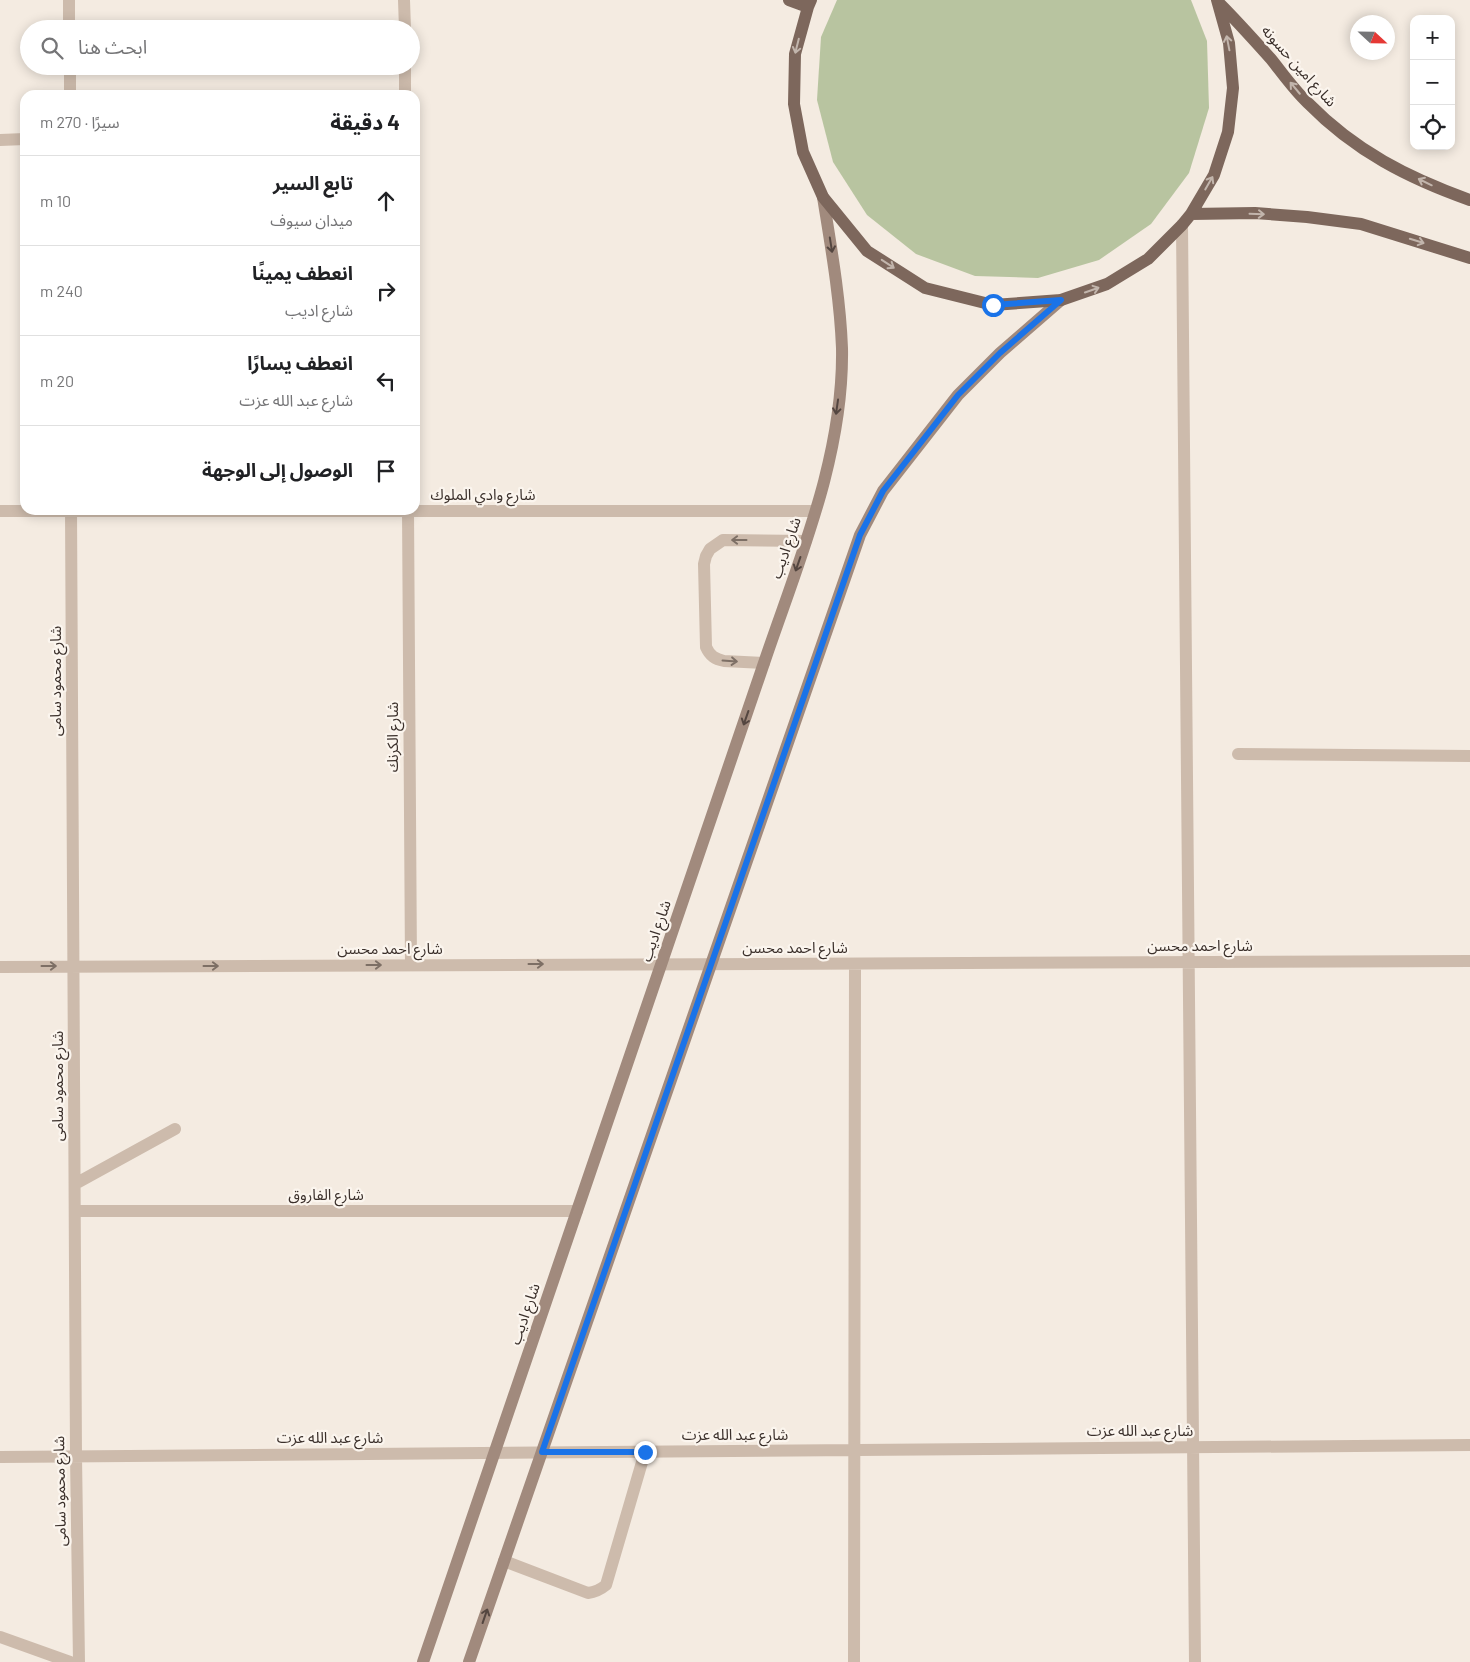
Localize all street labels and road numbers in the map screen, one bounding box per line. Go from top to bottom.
street label: شارع امين حسونه [1256,21,1341,113]
street label: شارع وادي الملوك [430,485,536,507]
street label: شارع اديب [766,514,808,582]
street label: شارع محمود سامى [46,625,68,736]
street label: شارع الكرنك [383,701,405,772]
street label: شارع اديب [636,897,678,965]
street label: شارع احمد محسن [1147,936,1253,958]
street label: شارع احمد محسن [742,938,848,960]
street label: شارع احمد محسن [337,939,443,961]
street label: شارع محمود سامى [48,1030,70,1141]
street label: شارع الفاروق [288,1185,364,1207]
street label: شارع اديب [505,1280,547,1348]
street label: شارع عبد الله عزت [1087,1421,1194,1443]
street label: شارع عبد الله عزت [682,1425,789,1447]
street label: شارع عبد الله عزت [277,1428,384,1450]
street label: شارع محمود سامى [49,1435,73,1546]

